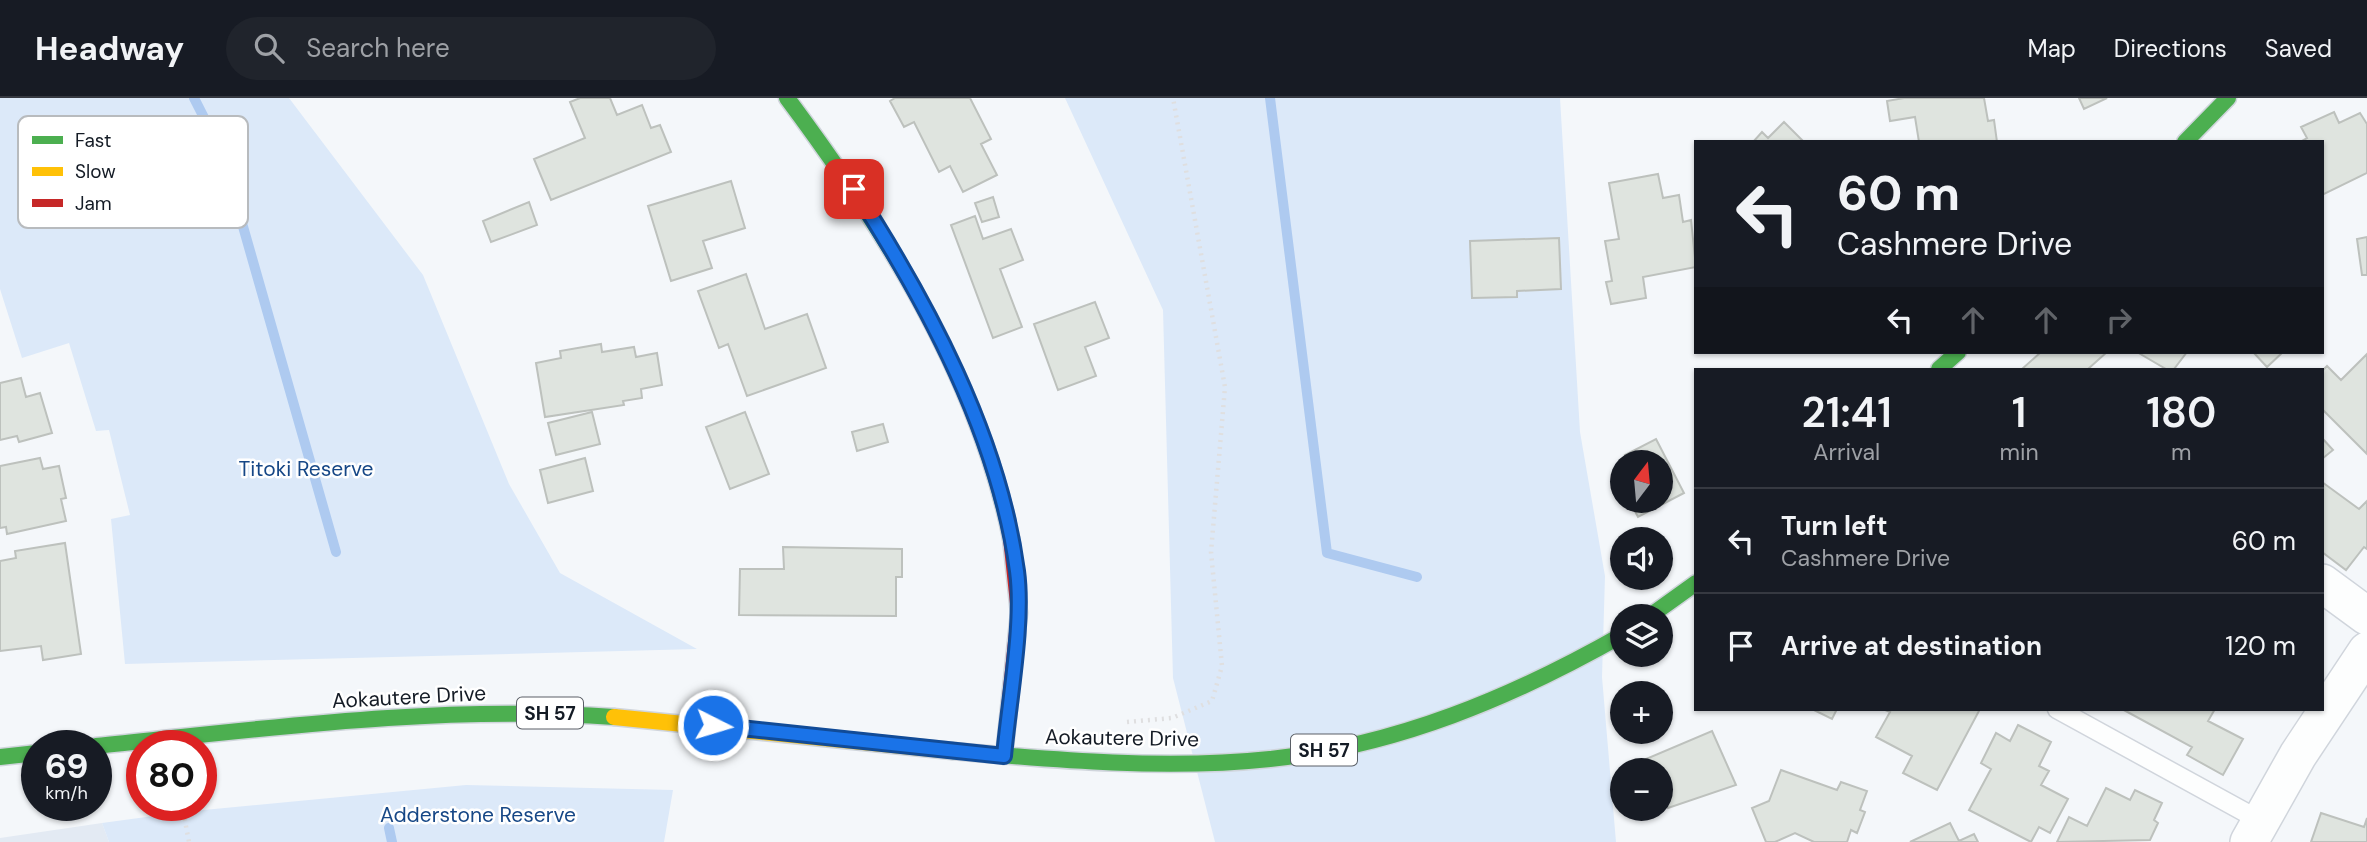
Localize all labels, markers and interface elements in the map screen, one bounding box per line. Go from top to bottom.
search box [226,17,716,80]
text: Headway [35,27,184,70]
icon: search [250,29,288,67]
text: Search here [306,31,450,65]
text: Map [2028,33,2076,64]
text: Directions [2114,33,2227,64]
text: Saved [2265,33,2332,64]
legend [18,116,248,228]
text: Fast [75,128,111,153]
text: Slow [75,159,116,184]
pin [824,159,884,219]
text: 60 m [1837,161,1960,225]
icon: left [1722,168,1813,259]
icon: arrive [835,170,873,208]
text: Jam [75,191,112,216]
text: Cashmere Drive [1837,223,2072,265]
icon: left [1881,301,1919,339]
icon: ahead [1954,301,1992,339]
icon: ahead [2027,301,2065,339]
icon: right [2100,301,2138,339]
text: 21:41 [1802,385,1892,440]
text: 1 [2012,385,2026,440]
text: 180 [2146,385,2216,440]
text: Arrival [1813,437,1880,467]
text: min [1999,437,2039,467]
text: m [2171,437,2192,467]
north arrow [1610,450,1673,513]
map controls [1610,450,1673,821]
park label: Titoki Reserve [239,455,374,483]
text: Turn left [1781,509,1888,543]
icon: left [1722,522,1760,560]
text: 60 m [2232,524,2296,558]
button: sound [1610,527,1673,590]
text: Cashmere Drive [1781,543,1950,573]
button: layers [1610,604,1673,667]
icon: arrive [1722,627,1760,665]
text: Arrive at destination [1781,629,2042,663]
text: 120 m [2225,629,2296,663]
street label: Aokautere Drive [331,679,487,715]
button: + [1610,681,1673,744]
position arrow [676,688,750,762]
road number: SH 57 [517,698,583,728]
street label: Aokautere Drive [1045,723,1199,753]
speed limit sign: 80 [126,730,217,821]
road number: SH 57 [1291,734,1357,765]
text: 69 [45,743,88,789]
button: − [1610,758,1673,821]
text: km/h [45,781,88,805]
park label: Adderstone Reserve [380,801,576,829]

